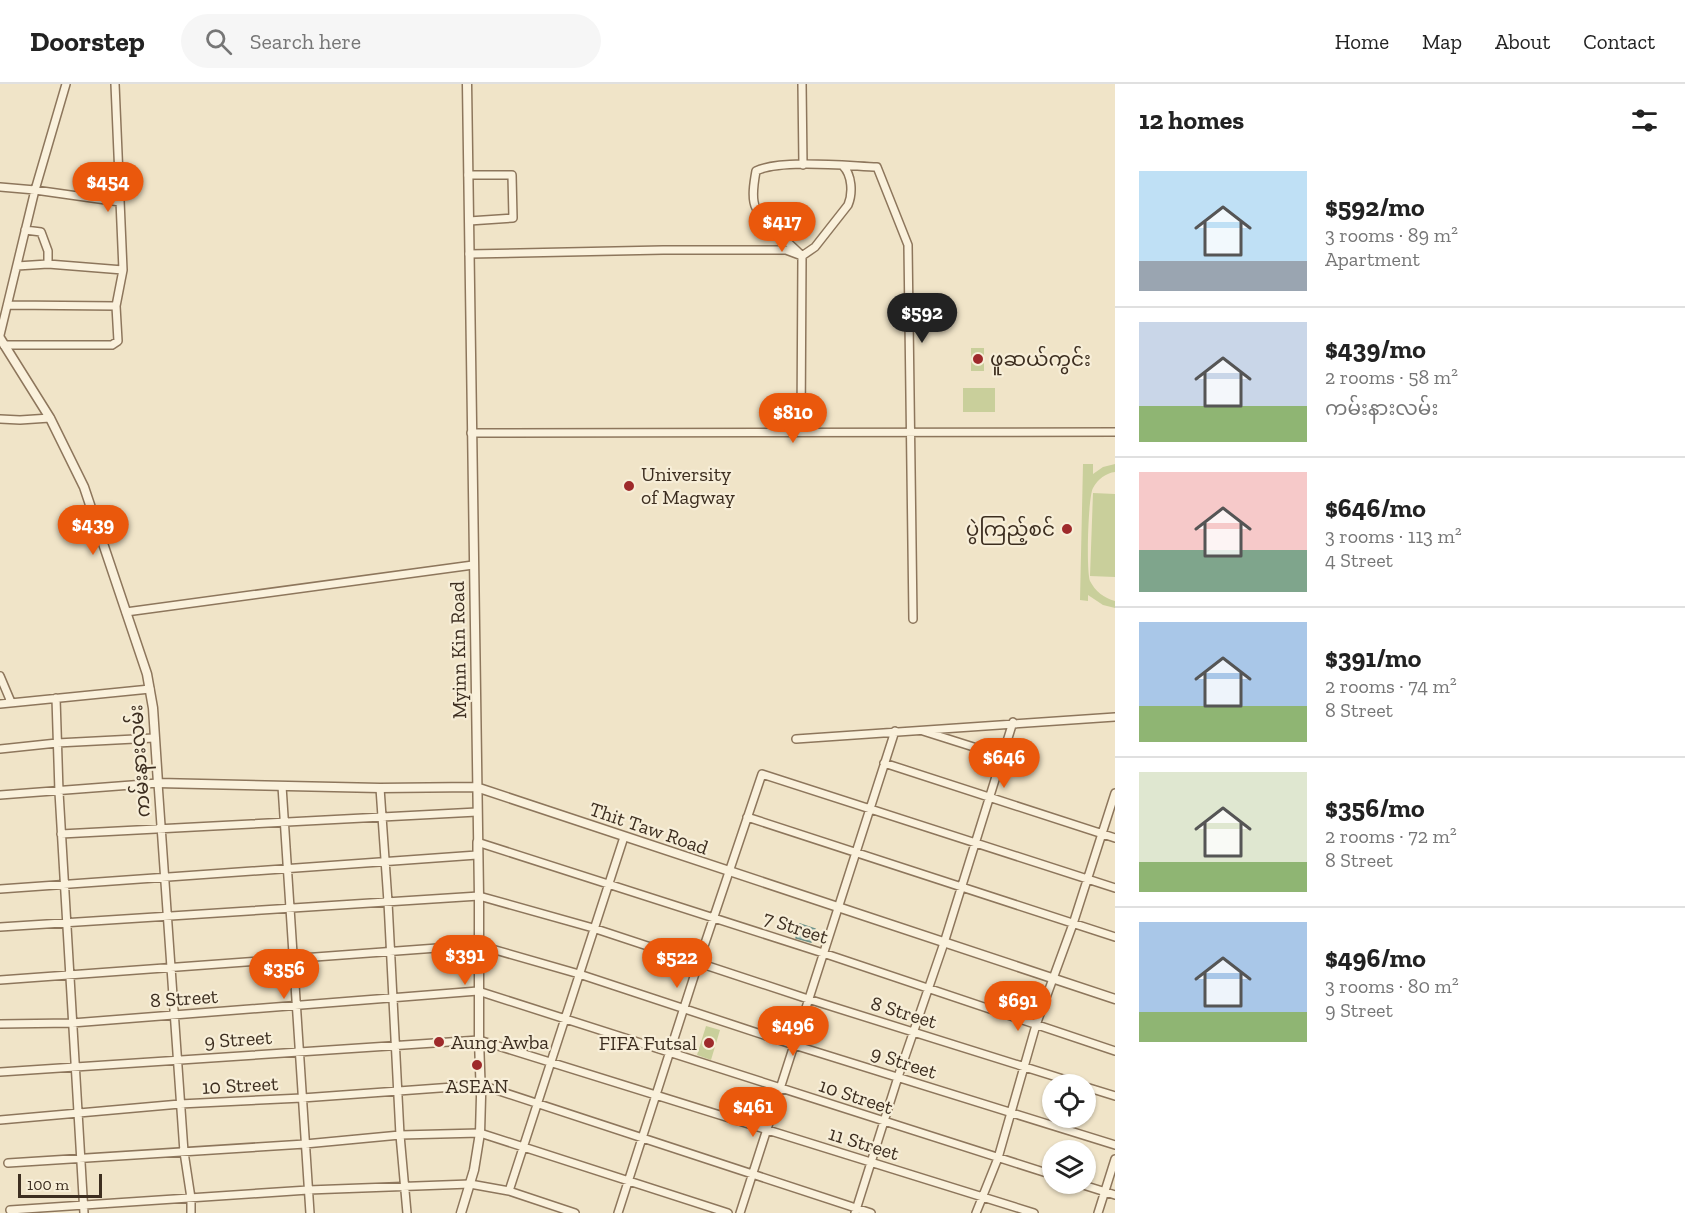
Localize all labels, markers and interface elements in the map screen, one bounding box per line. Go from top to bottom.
search box [181,14,601,68]
text: Doorstep [30,25,145,58]
icon: search [202,25,235,58]
text: Search here [250,28,361,55]
text: Home [1335,29,1389,54]
text: Map [1422,29,1462,54]
text: About [1495,29,1550,54]
text: Contact [1583,29,1655,54]
text: 12 homes [1139,104,1244,136]
icon: filters [1628,104,1661,137]
pin: $454 [72,162,144,213]
text: $454 [86,169,130,193]
text: $592/mo [1325,191,1425,223]
icon: home [1187,195,1259,267]
pin: $417 [746,202,818,253]
text: $417 [763,209,801,233]
text: 3 rooms · 89 m² [1325,223,1458,247]
text: Apartment [1325,247,1420,271]
pin: $592 [886,293,958,344]
text: $592 [901,300,943,324]
text: $439/mo [1325,333,1426,365]
place label: ဖူဆယ်ကွင်း [990,345,1091,376]
icon: home [1187,346,1259,418]
marker: ဖူဆယ်ကွင်း [971,352,985,366]
text: 2 rooms · 58 m² [1325,365,1458,389]
pin: $810 [757,393,829,444]
text: ကမ်းနားလမ်း [1325,396,1438,420]
text: $810 [773,400,813,424]
place label: University of Magway [641,462,736,509]
marker: University of Magway [622,479,636,493]
text: $646/mo [1325,492,1426,524]
icon: home [1187,496,1259,568]
pin: $439 [57,505,129,556]
text: $439 [72,512,114,536]
place label: ပွဲကြည့်စင် [966,515,1055,545]
marker: ပွဲကြည့်စင် [1060,522,1074,536]
text: 3 rooms · 113 m² [1325,524,1462,548]
text: 4 Street [1325,548,1393,572]
street label: Myinn Kin Road [445,581,471,719]
text: $391/mo [1325,642,1421,674]
icon: home [1187,646,1259,718]
text: 2 rooms · 74 m² [1325,674,1457,698]
text: 8 Street [1325,698,1393,722]
street label: ကမ်းနားလမ်း [121,703,159,818]
pin: $646 [968,738,1040,789]
text: $646 [983,745,1025,769]
text: $356/mo [1325,792,1425,824]
street label: Thit Taw Road [586,796,712,860]
icon: home [1187,796,1259,868]
text: 2 rooms · 72 m² [1325,824,1457,848]
text: 8 Street [1325,848,1393,872]
street label: 7 Street [761,905,832,949]
pin: $391 [429,935,501,986]
pin: $522 [641,938,713,989]
text: $391 [445,942,485,966]
text: $496/mo [1325,942,1426,974]
text: $522 [656,945,698,969]
icon: home [1187,946,1259,1018]
pin: $356 [248,949,320,1000]
text: $356 [263,956,305,980]
text: 3 rooms · 80 m² [1325,974,1459,998]
pin: $691 [982,981,1054,1032]
street label: 8 Street [149,984,219,1012]
text: $691 [998,988,1038,1012]
street label: 8 Street [868,991,941,1034]
text: 9 Street [1325,998,1393,1022]
pin: $496 [757,1006,829,1057]
text: $496 [772,1013,814,1037]
street label: 9 Street [203,1025,273,1053]
place label: Aung Awba [451,1030,549,1054]
place label: FIFA Futsal [599,1031,697,1055]
marker: Aung Awba [432,1035,446,1049]
marker: FIFA Futsal [702,1036,716,1050]
street label: 9 Street [868,1040,941,1084]
marker: ASEAN [470,1058,484,1072]
street label: 10 Street [201,1071,279,1099]
street label: 10 Street [816,1073,897,1119]
place label: ASEAN [445,1074,509,1098]
map controls [1042,1074,1096,1194]
button: locate [1042,1074,1096,1128]
pin: $461 [717,1087,789,1138]
text: $461 [733,1094,773,1118]
street label: 11 Street [826,1121,903,1165]
button: layers [1042,1140,1096,1194]
scale bar [18,1171,102,1198]
text: 100 m [27,1175,69,1194]

